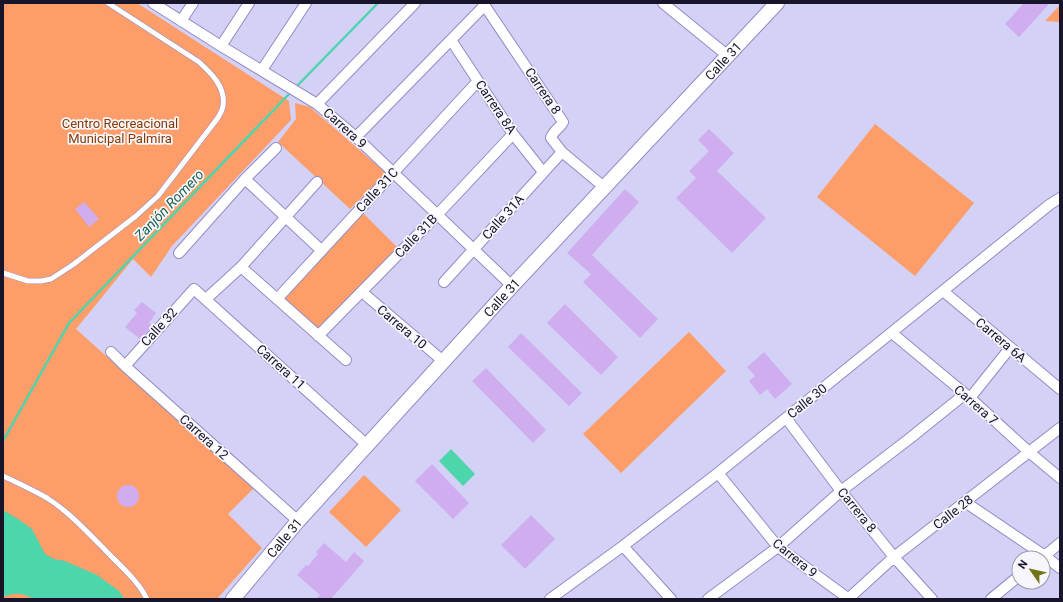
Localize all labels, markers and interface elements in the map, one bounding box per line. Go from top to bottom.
street label: Calle 31 [702,39,744,83]
street label: Carrera 8 [522,65,564,117]
street label: Carrera 8A [473,77,520,137]
street label: Carrera 9 [320,105,370,151]
park label: Centro Recreacional Municipal Palmira [62,116,178,146]
street label: Calle 31C [353,165,401,215]
water label: Zanjón Romero [130,166,207,245]
street label: Calle 31A [479,191,527,242]
street label: Calle 31B [392,211,440,261]
street label: Calle 31 [480,275,523,320]
street label: Carrera 10 [374,302,430,352]
street label: Calle 32 [138,305,180,349]
street label: Carrera 6A [973,315,1030,366]
street label: Carrera 11 [254,341,308,393]
street label: Calle 30 [784,381,830,421]
street label: Carrera 7 [951,382,1001,428]
street label: Carrera 12 [177,411,231,463]
street label: Carrera 8 [835,485,879,535]
street label: Calle 28 [930,492,976,532]
street label: Calle 31 [264,515,305,560]
street label: Carrera 9 [770,536,820,580]
north arrow [1011,550,1051,590]
text: N [1016,558,1031,572]

